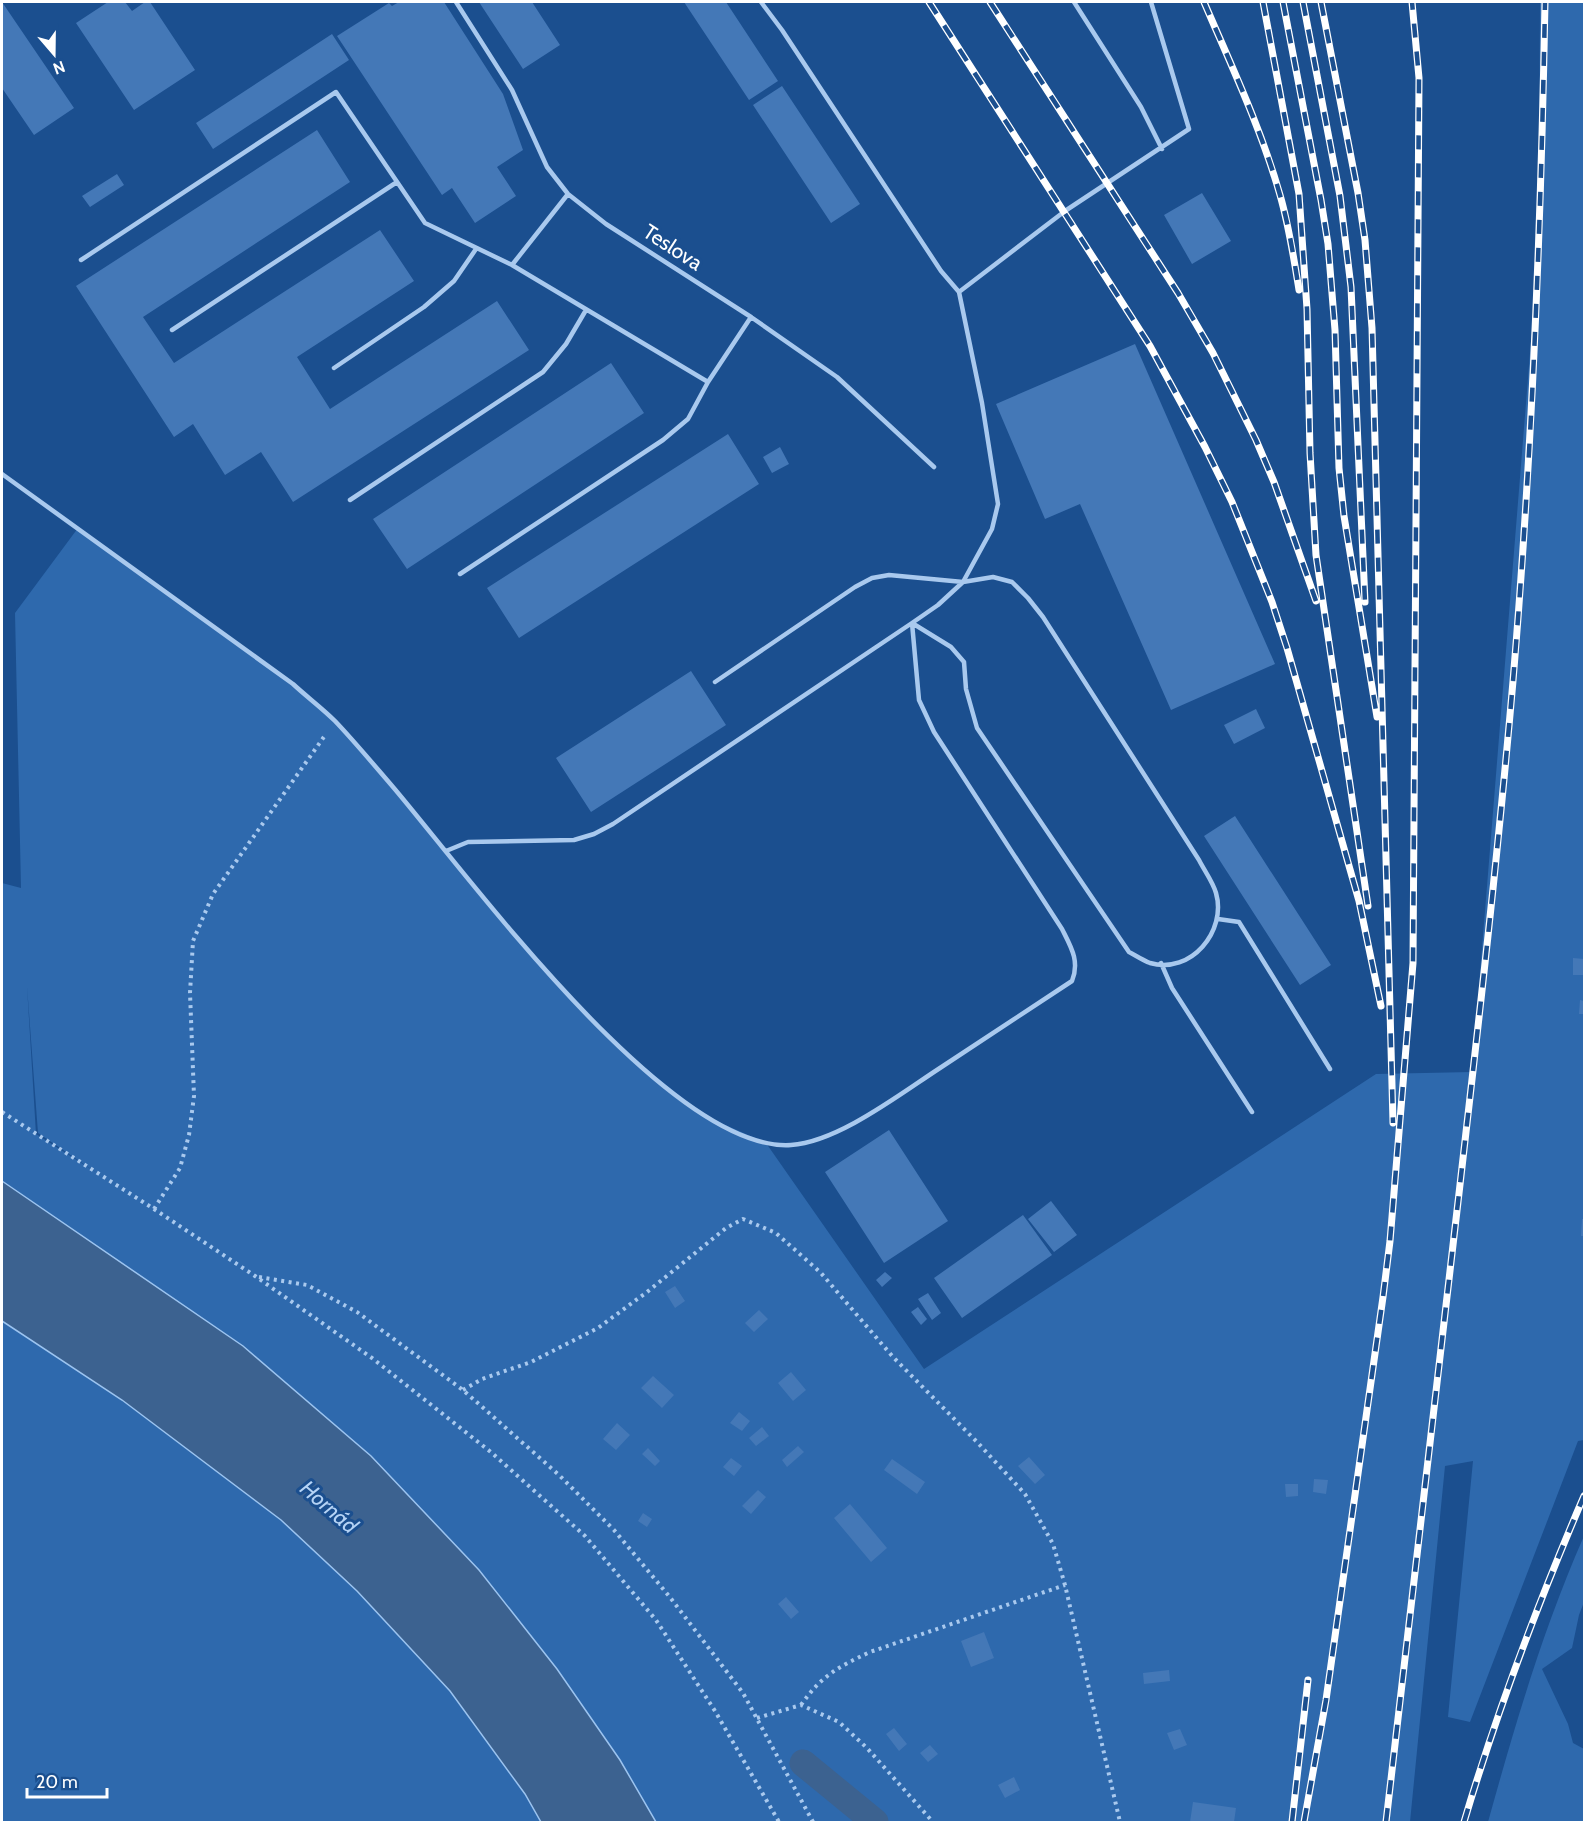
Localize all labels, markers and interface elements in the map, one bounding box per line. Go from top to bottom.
north arrow [24,24,84,84]
text: N [50,57,68,78]
street label: Teslova [639,219,707,275]
water label: Hornád [295,1475,364,1540]
scale bar [27,1761,106,1799]
text: 20 m [36,1771,78,1793]

